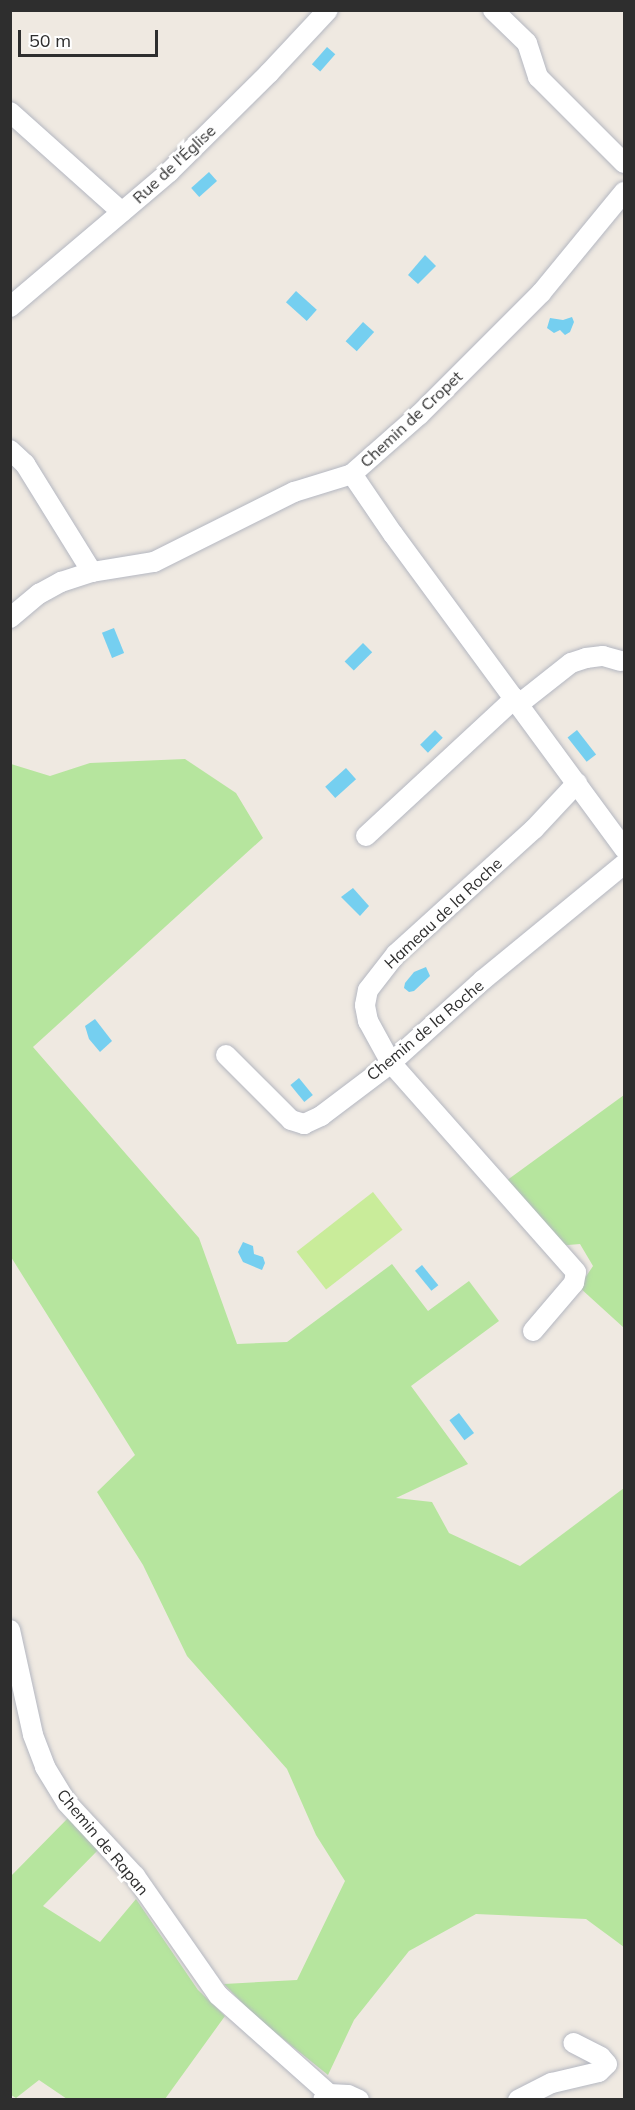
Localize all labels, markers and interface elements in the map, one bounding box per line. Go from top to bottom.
scale bar [21,18,160,56]
text: 50 m [29,29,71,52]
street label: Rue de l'Église [129,121,219,207]
street label: Chemin de Cropet [356,367,466,471]
street label: Hameau de la Roche [380,854,506,972]
street label: Chemin de la Roche [363,976,487,1084]
street label: Chemin de Rapan [53,1785,153,1899]

